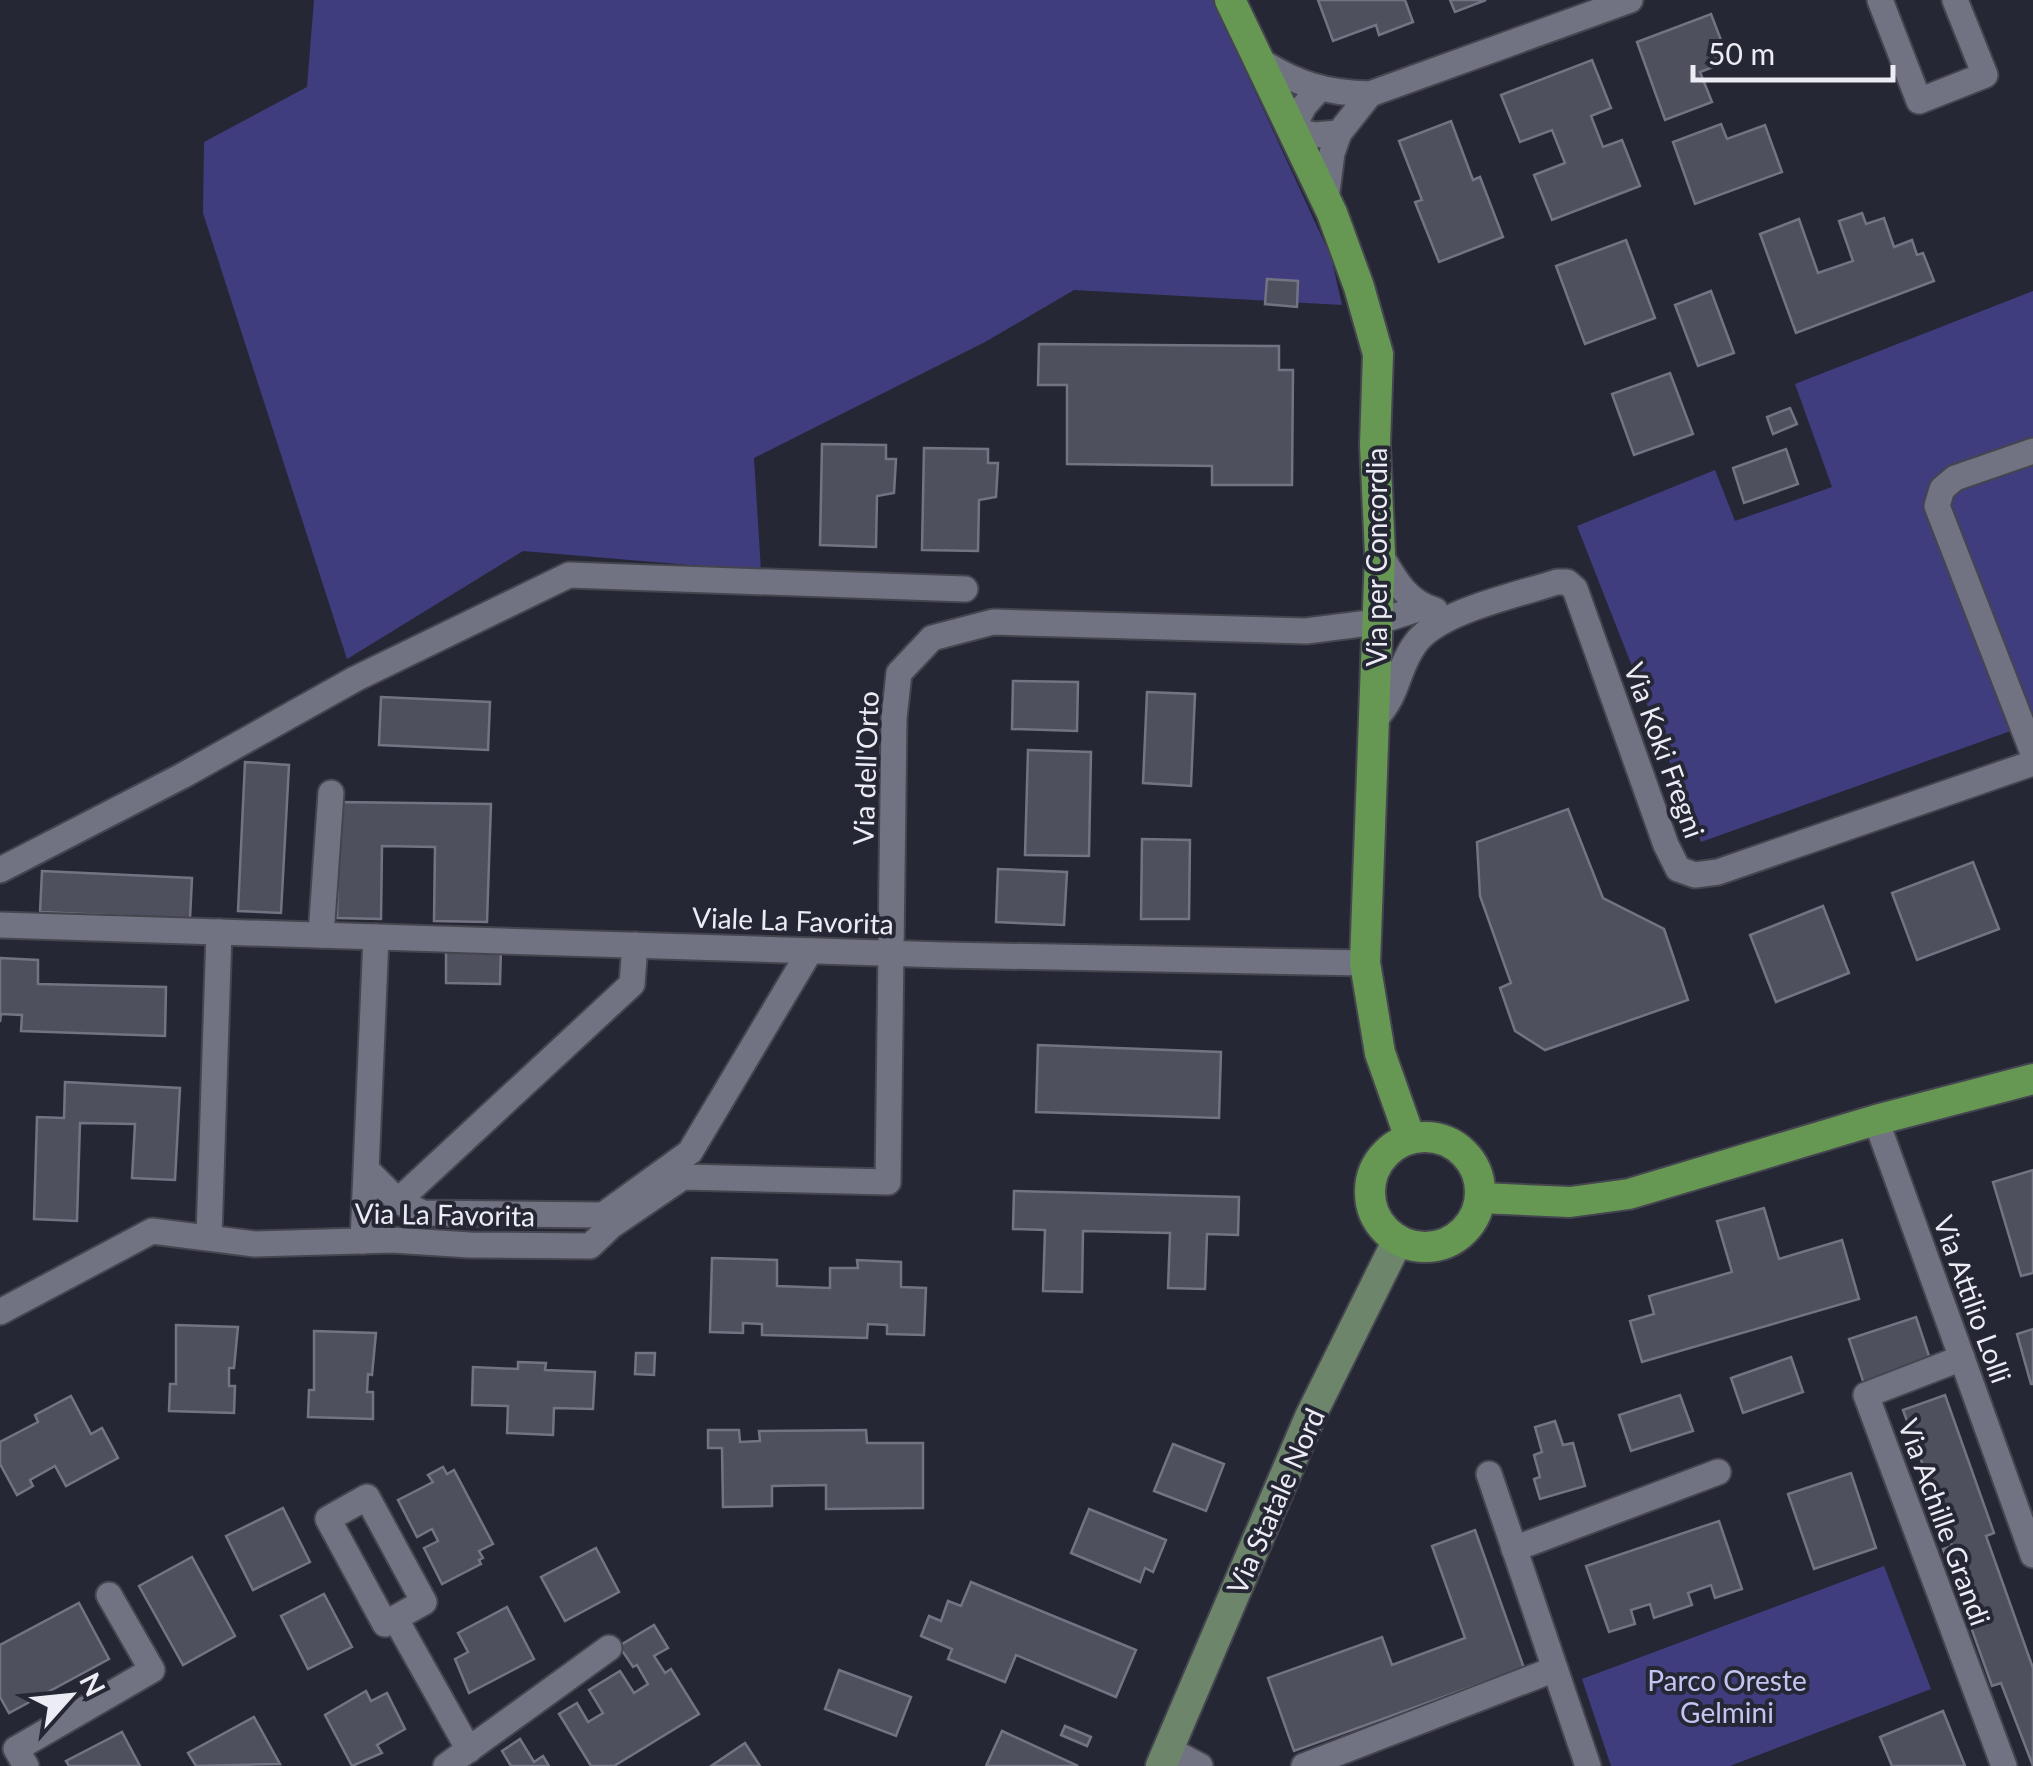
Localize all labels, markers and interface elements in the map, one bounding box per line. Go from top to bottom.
scale bar [1693,20,1893,82]
text: 50 m [1708,35,1775,71]
street label: Via per Concordia [1359,448,1393,666]
street label: Via Koki Fregni [1618,658,1712,842]
street label: Via dell'Orto [845,690,885,846]
street label: Viale La Favorita [692,899,894,941]
street label: Via La Favorita [354,1195,536,1233]
street label: Via Attilio Lolli [1927,1211,2019,1387]
street label: Via Statale Nord [1219,1403,1331,1599]
street label: Via Achille Grandi [1892,1414,1998,1630]
north arrow [20,1646,120,1746]
park label: Parco Oreste Gelmini [1647,1663,1807,1729]
text: N [73,1667,113,1702]

